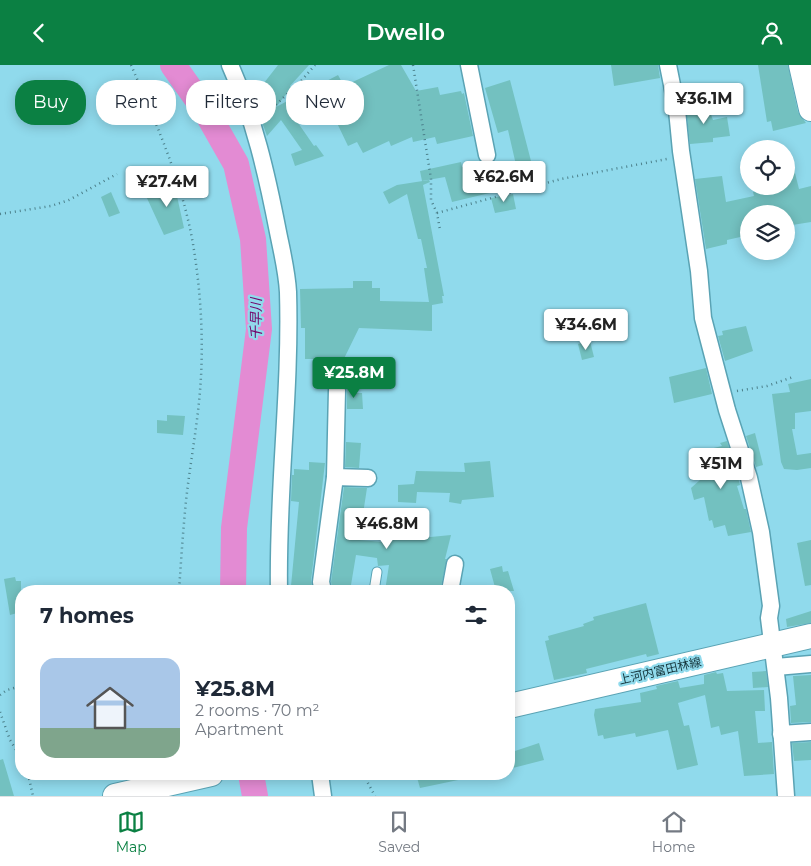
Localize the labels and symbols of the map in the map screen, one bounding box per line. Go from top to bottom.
pin: ¥36.1M [663,83,745,125]
pin: ¥62.6M [463,161,545,203]
pin: ¥27.4M [126,165,208,208]
water label: 千早川 [247,296,265,340]
pin: ¥34.6M [545,309,627,351]
pin: ¥25.8M [313,357,395,399]
pin: ¥51M [691,447,751,490]
pin: ¥46.8M [346,507,428,550]
street label: 上河内富田林線 [617,654,703,687]

